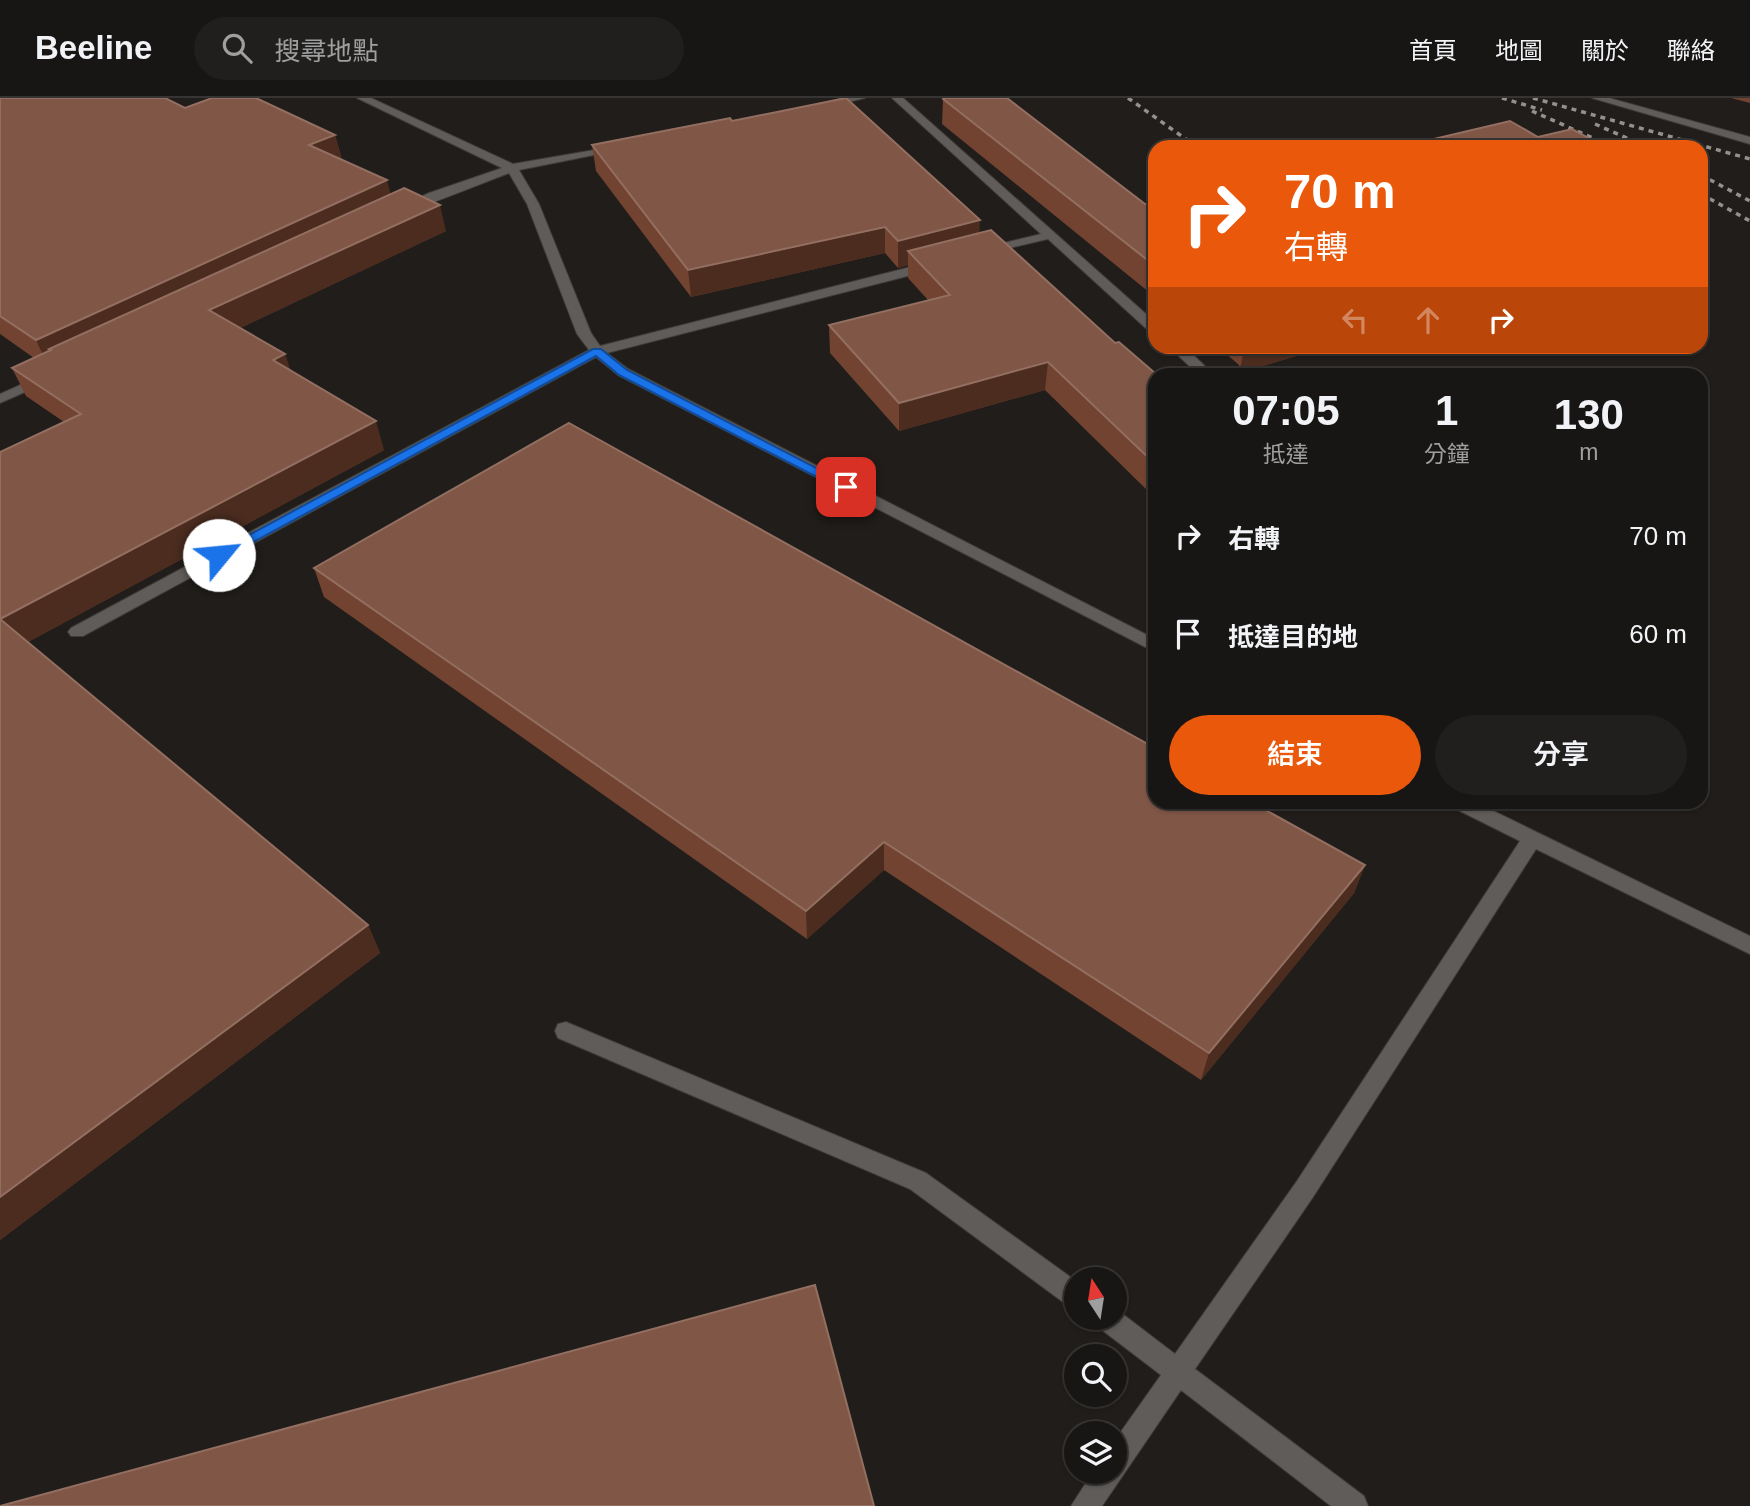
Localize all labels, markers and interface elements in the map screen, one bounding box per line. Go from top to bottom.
search box [194,17,684,80]
text: Beeline [35,29,152,66]
icon: search [218,29,256,67]
text: 搜尋地點 [274,36,378,66]
text: 首頁 [1409,37,1457,64]
text: 地圖 [1495,37,1543,64]
text: 關於 [1581,37,1629,64]
text: 聯絡 [1667,37,1715,64]
text: 70 m [1284,164,1396,218]
icon: right [1169,168,1260,259]
text: 右轉 [1284,229,1348,265]
icon: left [1336,301,1374,339]
icon: ahead [1409,301,1447,339]
icon: right [1482,301,1520,339]
text: 07:05 [1232,387,1340,434]
text: 1 [1435,387,1458,434]
text: 130 [1554,391,1624,438]
text: m [1579,439,1598,465]
text: 抵達 [1263,441,1309,467]
text: 分鐘 [1424,441,1470,467]
pin [816,457,876,517]
icon: arrive [827,468,865,506]
icon: right [1169,517,1207,555]
position arrow [182,518,256,592]
text: 70 m [1629,521,1687,551]
text: 右轉 [1228,524,1280,554]
icon: arrive [1169,615,1207,653]
text: 60 m [1629,619,1687,649]
text: 抵達目的地 [1228,622,1358,652]
button: 結束 [1169,715,1421,795]
button: 分享 [1435,715,1687,795]
north arrow [1064,1267,1127,1330]
map controls [1064,1267,1127,1484]
button: search [1064,1344,1127,1407]
button: layers [1064,1421,1127,1484]

